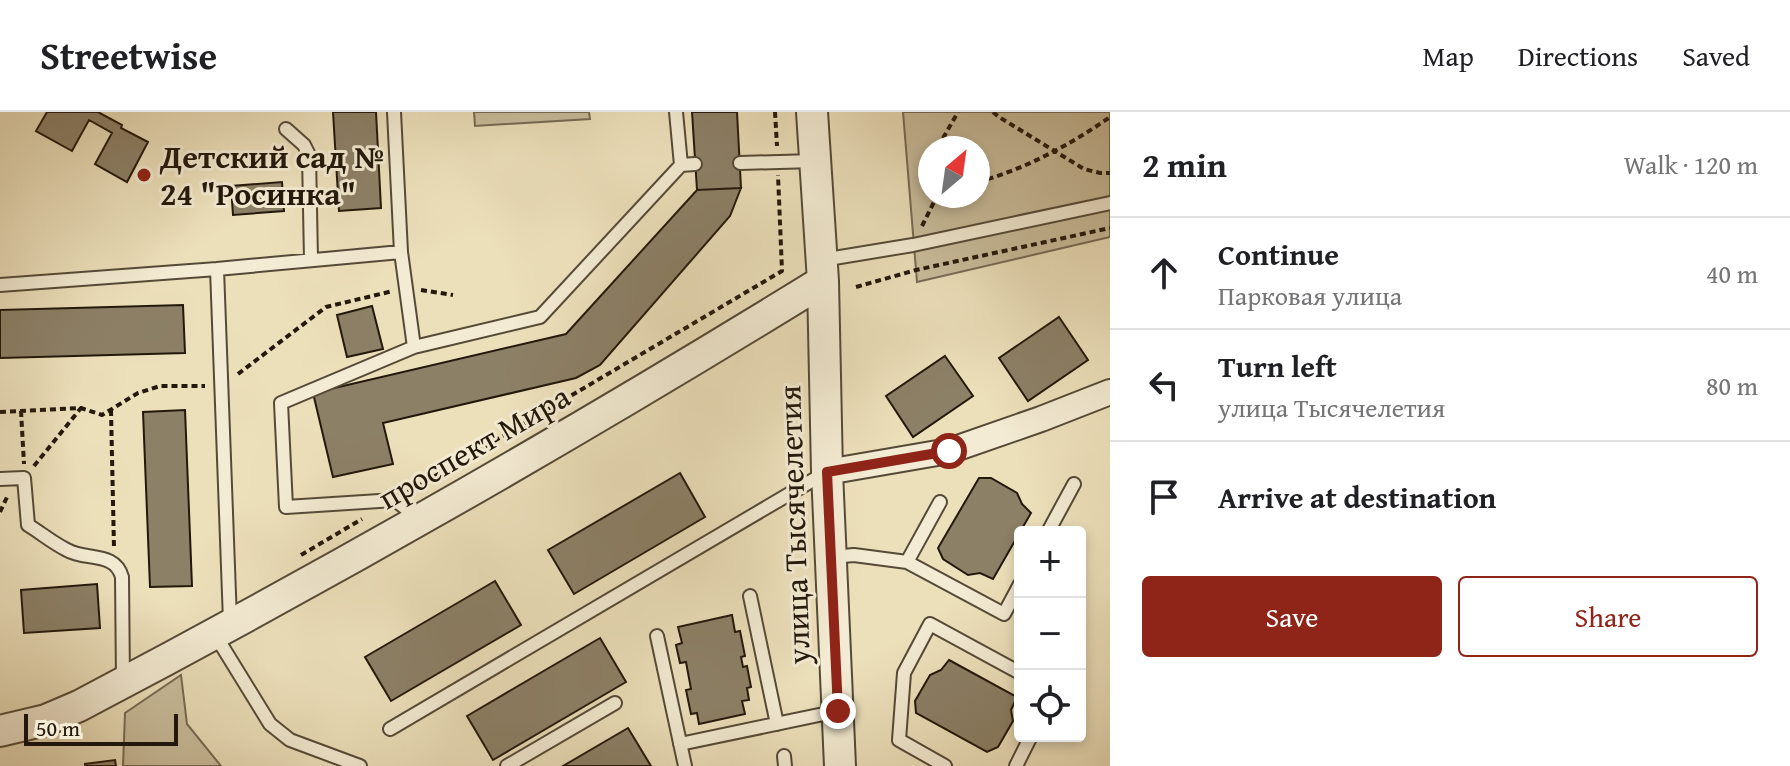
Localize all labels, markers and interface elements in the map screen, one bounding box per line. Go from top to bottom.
text: Streetwise [40,27,217,83]
text: Map [1422,35,1474,76]
text: Directions [1518,35,1638,76]
text: Saved [1682,35,1750,76]
place label: Детский сад № 24 "Росинка" [159,133,385,217]
north arrow [918,136,990,208]
text: 2 min [1142,140,1227,189]
text: Walk · 120 m [1624,145,1758,184]
marker: Детский сад № 24 "Росинка" [135,166,153,184]
text: Continue [1218,232,1339,276]
icon: ahead [1142,251,1186,295]
text: 40 m [1706,254,1758,293]
text: Парковая улица [1218,276,1402,315]
text: Turn left [1218,344,1337,388]
icon: left [1142,363,1186,407]
text: 80 m [1706,366,1758,405]
street label: проспект Мира [369,372,579,521]
street label: улица Тысячелетия [765,384,822,667]
text: улица Тысячелетия [1218,388,1445,427]
route start [931,433,967,469]
icon: arrive [1142,475,1186,519]
text: Arrive at destination [1218,475,1496,519]
map controls [1014,526,1086,742]
button: + [1014,526,1086,598]
button: Save [1142,576,1442,657]
button: Share [1458,576,1758,657]
button: − [1014,598,1086,670]
button: locate [1014,670,1086,742]
route end [820,693,856,729]
scale bar [24,710,178,746]
text: 50 m [36,712,80,744]

